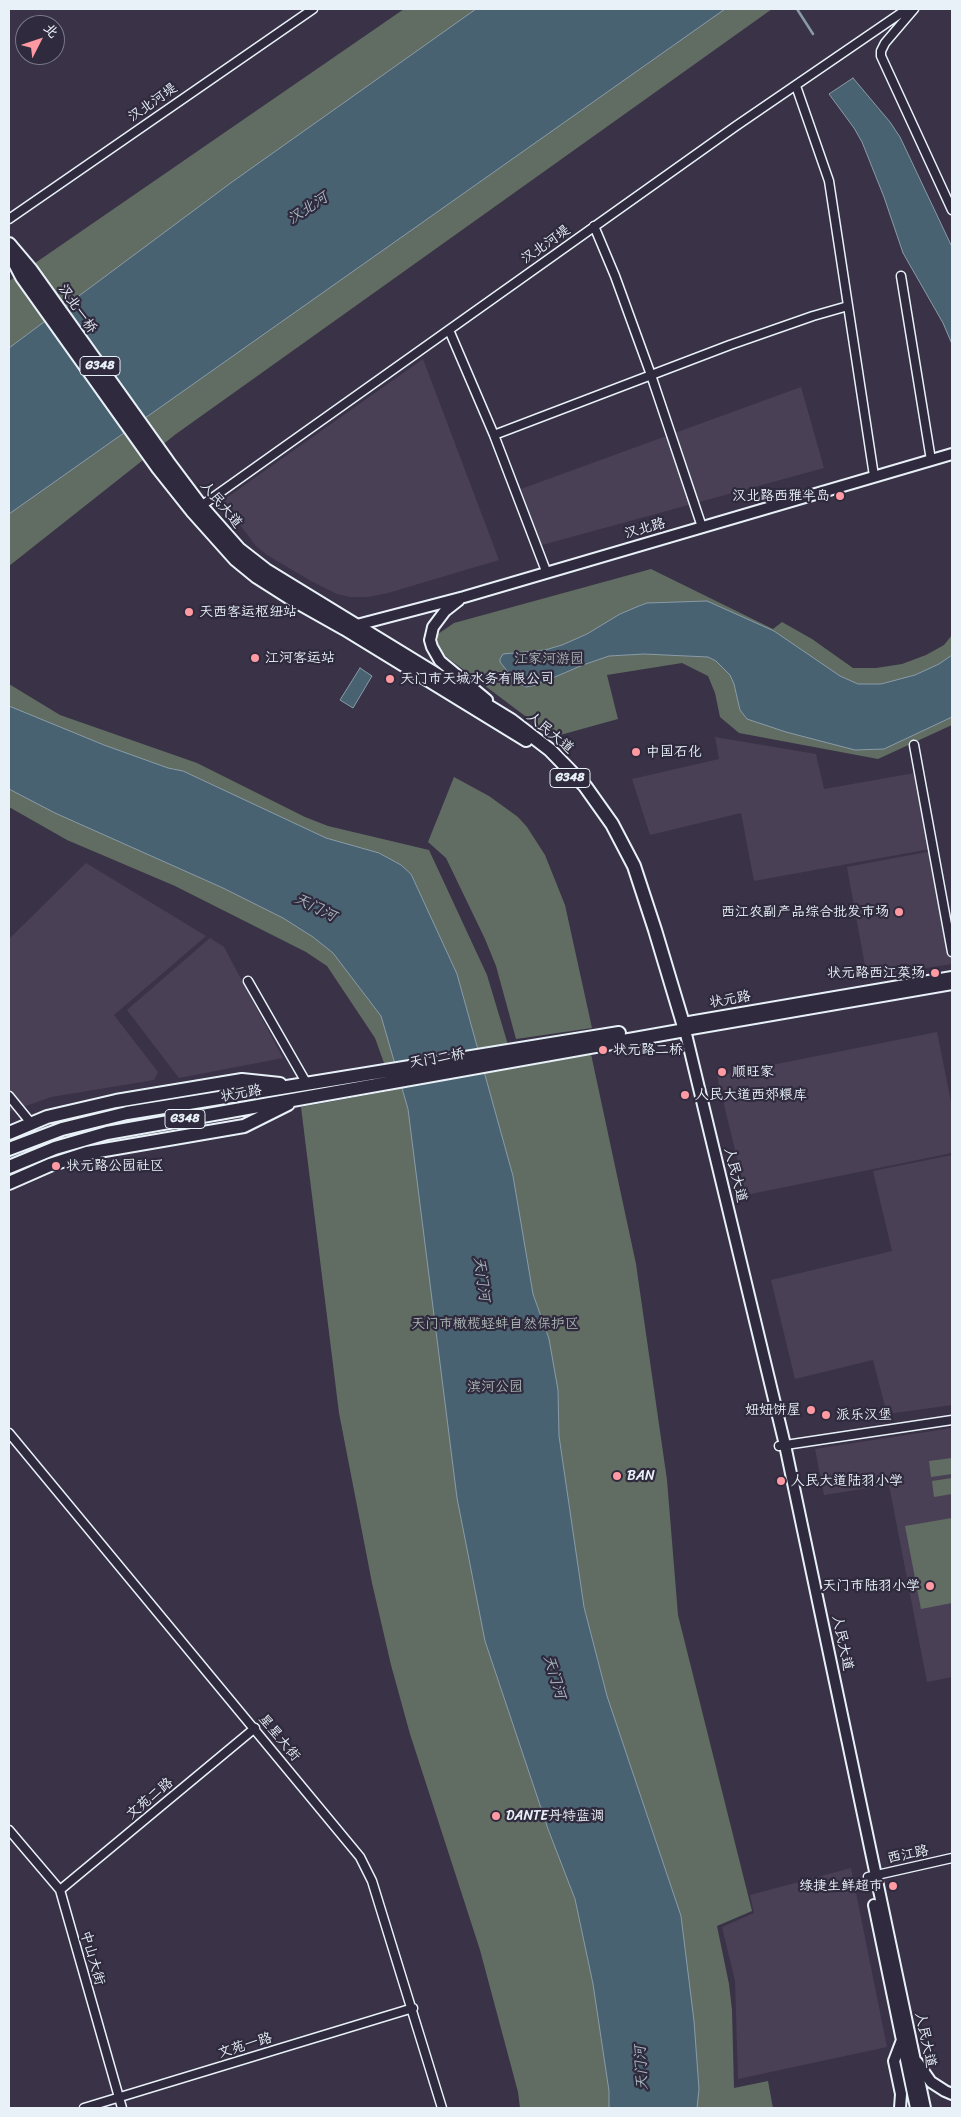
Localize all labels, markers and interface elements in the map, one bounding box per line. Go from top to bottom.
north arrow [15,15,65,65]
text: 北 [37,17,65,44]
street label: 汉北河堤 [125,80,181,126]
water label: 汉北河 [284,189,332,229]
street label: 汉北河堤 [518,222,574,268]
street label: 汉北一桥 [54,281,100,337]
road number: G348 [80,356,120,376]
street label: 人民大道 [197,478,245,532]
place label: 汉北路西雅半岛 [732,488,830,504]
marker: 汉北路西雅半岛 [834,490,846,502]
street label: 汉北路 [622,515,668,543]
place label: 天西客运枢纽站 [199,604,297,620]
marker: 天西客运枢纽站 [183,606,195,618]
place label: 江河客运站 [265,650,335,666]
park label: 江家河游园 [514,651,584,667]
marker: 江河客运站 [249,652,261,664]
place label: 天门市天城水务有限公司 [400,671,554,687]
marker: 天门市天城水务有限公司 [384,673,396,685]
street label: 人民大道 [523,709,577,757]
place label: 中国石化 [646,744,702,760]
marker: 中国石化 [630,746,642,758]
road number: G348 [550,768,590,788]
water label: 天门河 [291,890,339,926]
place label: 西江农副产品综合批发市场 [721,904,889,920]
marker: 西江农副产品综合批发市场 [893,906,905,918]
place label: 状元路西江菜场 [827,965,925,981]
marker: 状元路西江菜场 [929,967,941,979]
street label: 状元路 [708,988,752,1012]
place label: 状元路二桥 [613,1042,683,1058]
marker: 状元路二桥 [597,1044,609,1056]
street label: 天门二桥 [408,1046,466,1072]
place label: 顺旺家 [732,1064,774,1080]
marker: 顺旺家 [716,1066,728,1078]
street label: 状元路 [219,1082,263,1106]
place label: 人民大道西郊粮库 [695,1087,807,1103]
marker: 人民大道西郊粮库 [679,1089,691,1101]
road number: G348 [165,1110,205,1128]
street label: 人民大道 [720,1146,750,1204]
place label: 状元路公园社区 [66,1158,164,1174]
marker: 状元路公园社区 [50,1160,62,1172]
water label: 天门河 [469,1255,493,1303]
park label: 天门市橄榄蛏蚌自然保护区 [411,1316,579,1332]
park label: 滨河公园 [467,1379,523,1395]
place label: 妞妞饼屋 [745,1402,801,1418]
marker: 妞妞饼屋 [805,1404,817,1416]
place label: 派乐汉堡 [836,1407,892,1423]
marker: 派乐汉堡 [820,1409,832,1421]
place label: BAN [627,1468,655,1484]
marker: BAN [611,1470,623,1482]
place label: 人民大道陆羽小学 [791,1473,903,1489]
marker: 人民大道陆羽小学 [775,1475,787,1487]
place label: 天门市陆羽小学 [822,1578,920,1594]
marker: 天门市陆羽小学 [924,1580,936,1592]
street label: 人民大道 [828,1614,856,1672]
water label: 天门河 [539,1653,569,1701]
street label: 星星大街 [255,1711,303,1765]
street label: 文苑二路 [123,1775,177,1823]
place label: DANTE丹特蓝调 [506,1808,604,1824]
marker: DANTE丹特蓝调 [490,1810,502,1822]
street label: 西江路 [886,1842,930,1868]
place label: 绿捷生鲜超市 [799,1878,883,1894]
marker: 绿捷生鲜超市 [887,1880,899,1892]
street label: 中山大街 [76,1929,108,1987]
street label: 人民大道 [911,2011,939,2069]
street label: 文苑一路 [216,2030,274,2062]
water label: 天门河 [632,2045,652,2091]

